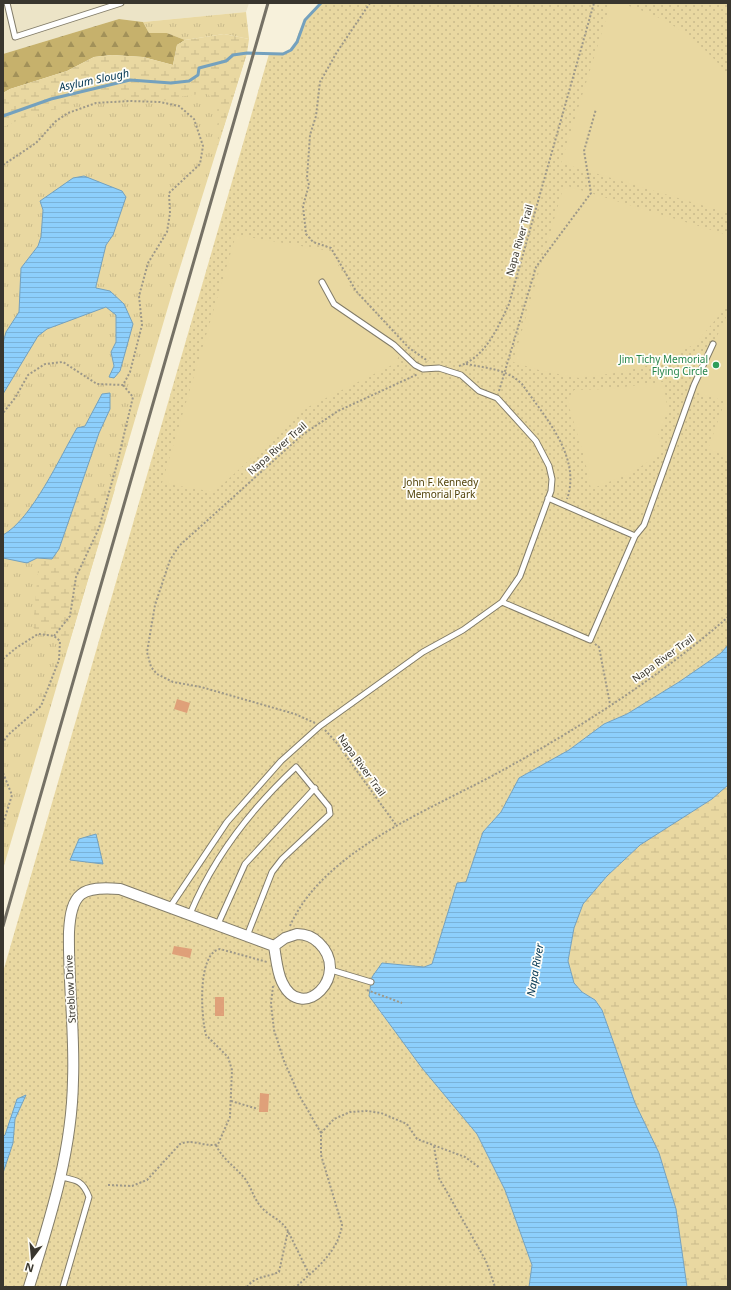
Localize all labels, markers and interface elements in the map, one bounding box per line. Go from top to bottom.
water label: Asylum Slough [56,65,130,94]
street label: Napa River Trail [502,203,536,277]
place label: Jim Tichy Memorial Flying Circle [618,352,708,378]
marker: Jim Tichy Memorial Flying Circle [711,360,721,370]
street label: Napa River Trail [245,419,309,477]
park label: John F. Kennedy Memorial Park [403,475,479,501]
street label: Napa River Trail [629,631,697,685]
street label: Napa River Trail [335,731,389,799]
water label: Napa River [522,942,547,998]
street label: Streblow Drive [61,954,79,1024]
north arrow [12,1238,52,1278]
text: N [23,1260,35,1277]

